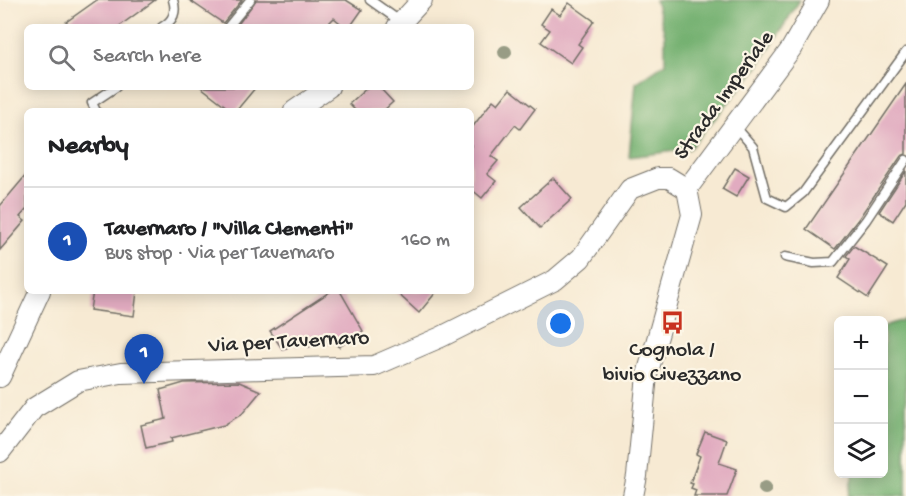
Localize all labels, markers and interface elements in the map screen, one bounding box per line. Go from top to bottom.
search box [24,24,474,90]
street label: Strada Imperiale [669,26,781,166]
icon: search [45,41,78,74]
text: Search here [93,44,201,70]
text: Nearby [48,132,129,163]
text: Tavernaro / "Villa Clementi" [105,217,354,243]
text: 1 [63,230,72,253]
text: 160 m [401,230,450,253]
text: Bus stop · Via per Tavernaro [105,243,335,266]
your location [546,309,575,338]
bus stop icon: Cognola / bivio Civezzano [659,309,685,335]
map controls [834,316,888,478]
button: + [834,316,888,370]
street label: Via per Tavernaro [207,326,370,360]
pin: 1 [124,334,164,384]
place label: Cognola / bivio Civezzano [603,338,741,389]
button: − [834,370,888,424]
button: layers [834,424,888,478]

